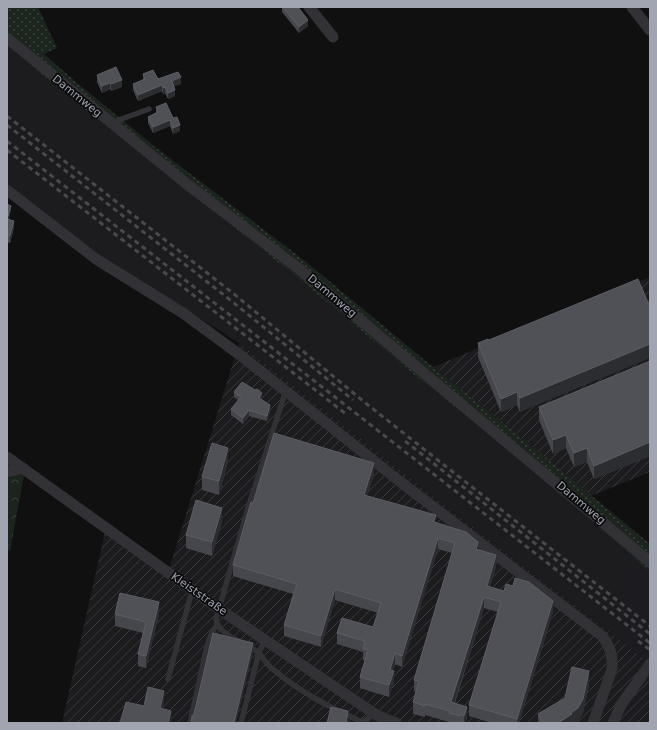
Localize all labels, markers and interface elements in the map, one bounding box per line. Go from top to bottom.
street label: Dammweg [50,72,104,120]
street label: Dammweg [305,272,359,320]
street label: Dammweg [554,479,608,527]
street label: Kleiststraße [169,570,230,618]

